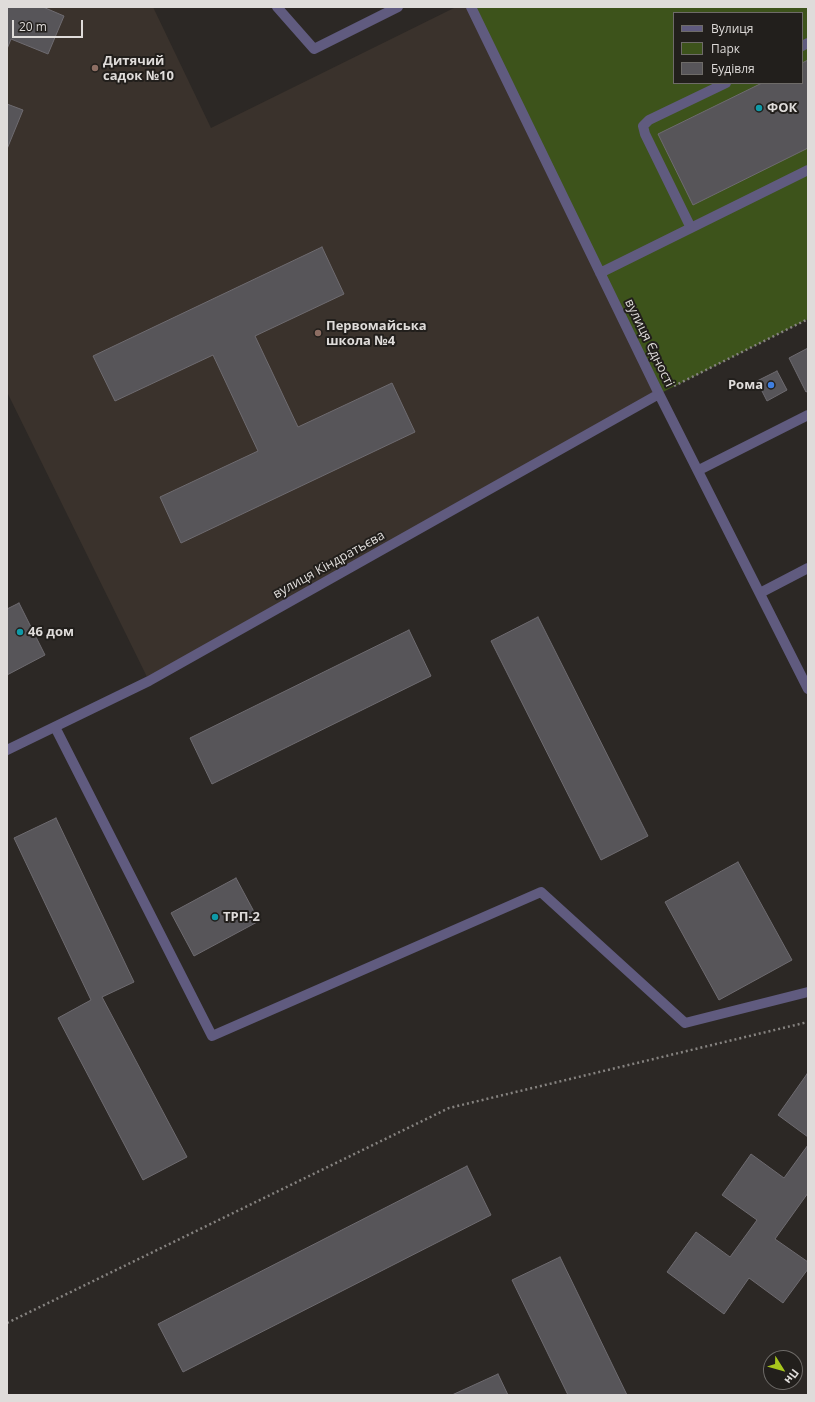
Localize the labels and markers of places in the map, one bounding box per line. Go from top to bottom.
place label: Дитячий садок №10 [103,53,174,84]
marker: Дитячий садок №10 [90,63,100,73]
place label: ФОК [767,100,797,116]
marker: ФОК [754,103,764,113]
place label: Первомайська школа №4 [326,318,427,349]
marker: Первомайська школа №4 [313,328,323,338]
place label: Рома [728,377,763,393]
marker: Рома [766,380,776,390]
place label: 46 дом [28,624,74,640]
marker: 46 дом [15,627,25,637]
place label: ТРП-2 [223,909,260,925]
marker: ТРП-2 [210,912,220,922]

